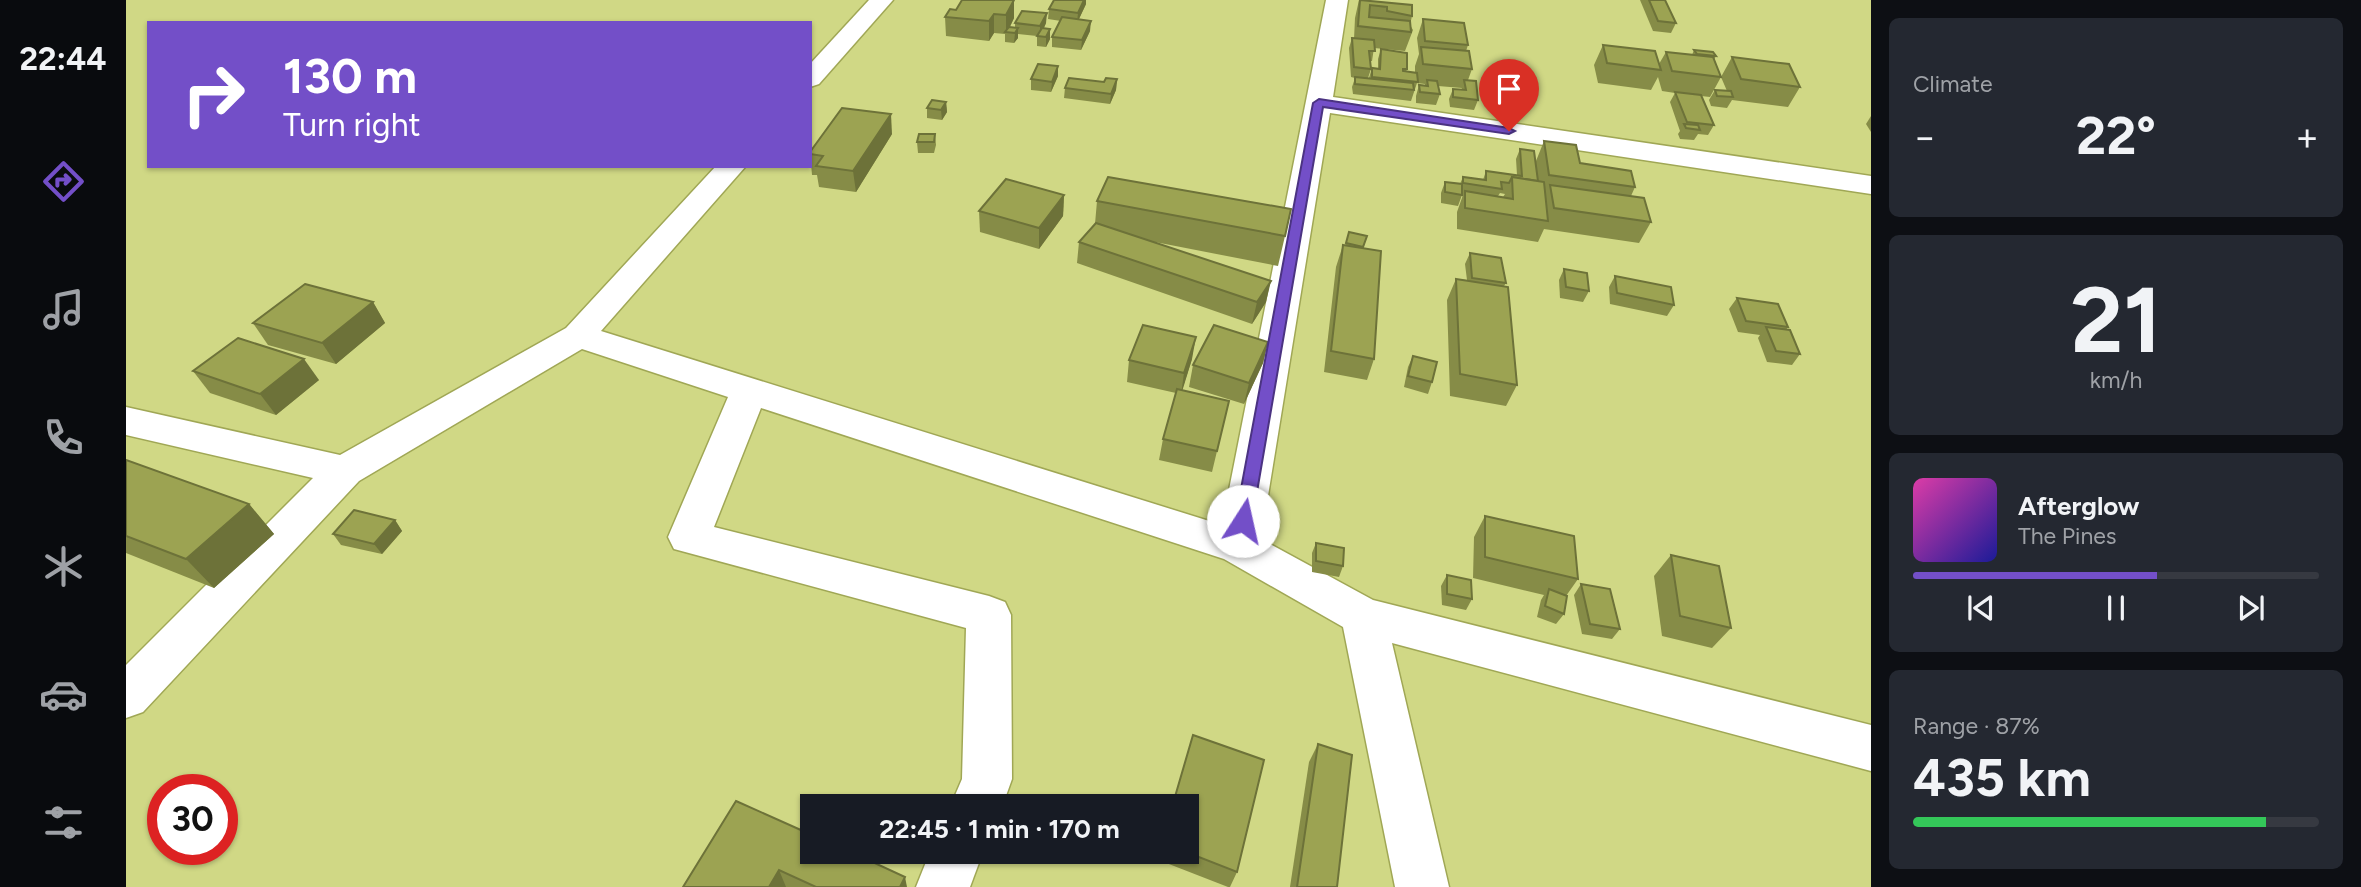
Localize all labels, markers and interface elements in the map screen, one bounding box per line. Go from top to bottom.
text: 22:44 [19,40,107,78]
text: 130 m [283,46,417,105]
icon: right [168,49,259,140]
pin [1479,59,1539,131]
icon: arrive [1490,70,1528,108]
text: Climate [1913,70,1992,98]
text: 22° [2076,105,2156,167]
text: Turn right [283,106,421,144]
text: − [1913,114,1937,160]
text: + [2295,114,2319,160]
icon: directions [39,157,88,206]
text: 21 [2070,266,2162,375]
icon: music [39,285,88,334]
text: km/h [2090,366,2142,394]
icon: phone [39,413,88,462]
position arrow [1206,484,1280,558]
text: Afterglow [2018,490,2140,522]
text: The Pines [2018,522,2117,550]
icon: climate [39,542,88,591]
icon: previous [1962,589,2000,627]
icon: pause [2097,589,2135,627]
icon: next [2232,589,2270,627]
icon: car [39,670,88,719]
text: Range · 87% [1913,712,2040,740]
text: 435 km [1913,747,2091,809]
speed limit sign: 30 [147,774,238,865]
icon: filters [39,798,88,847]
text: 22:45 · 1 min · 170 m [879,813,1120,845]

